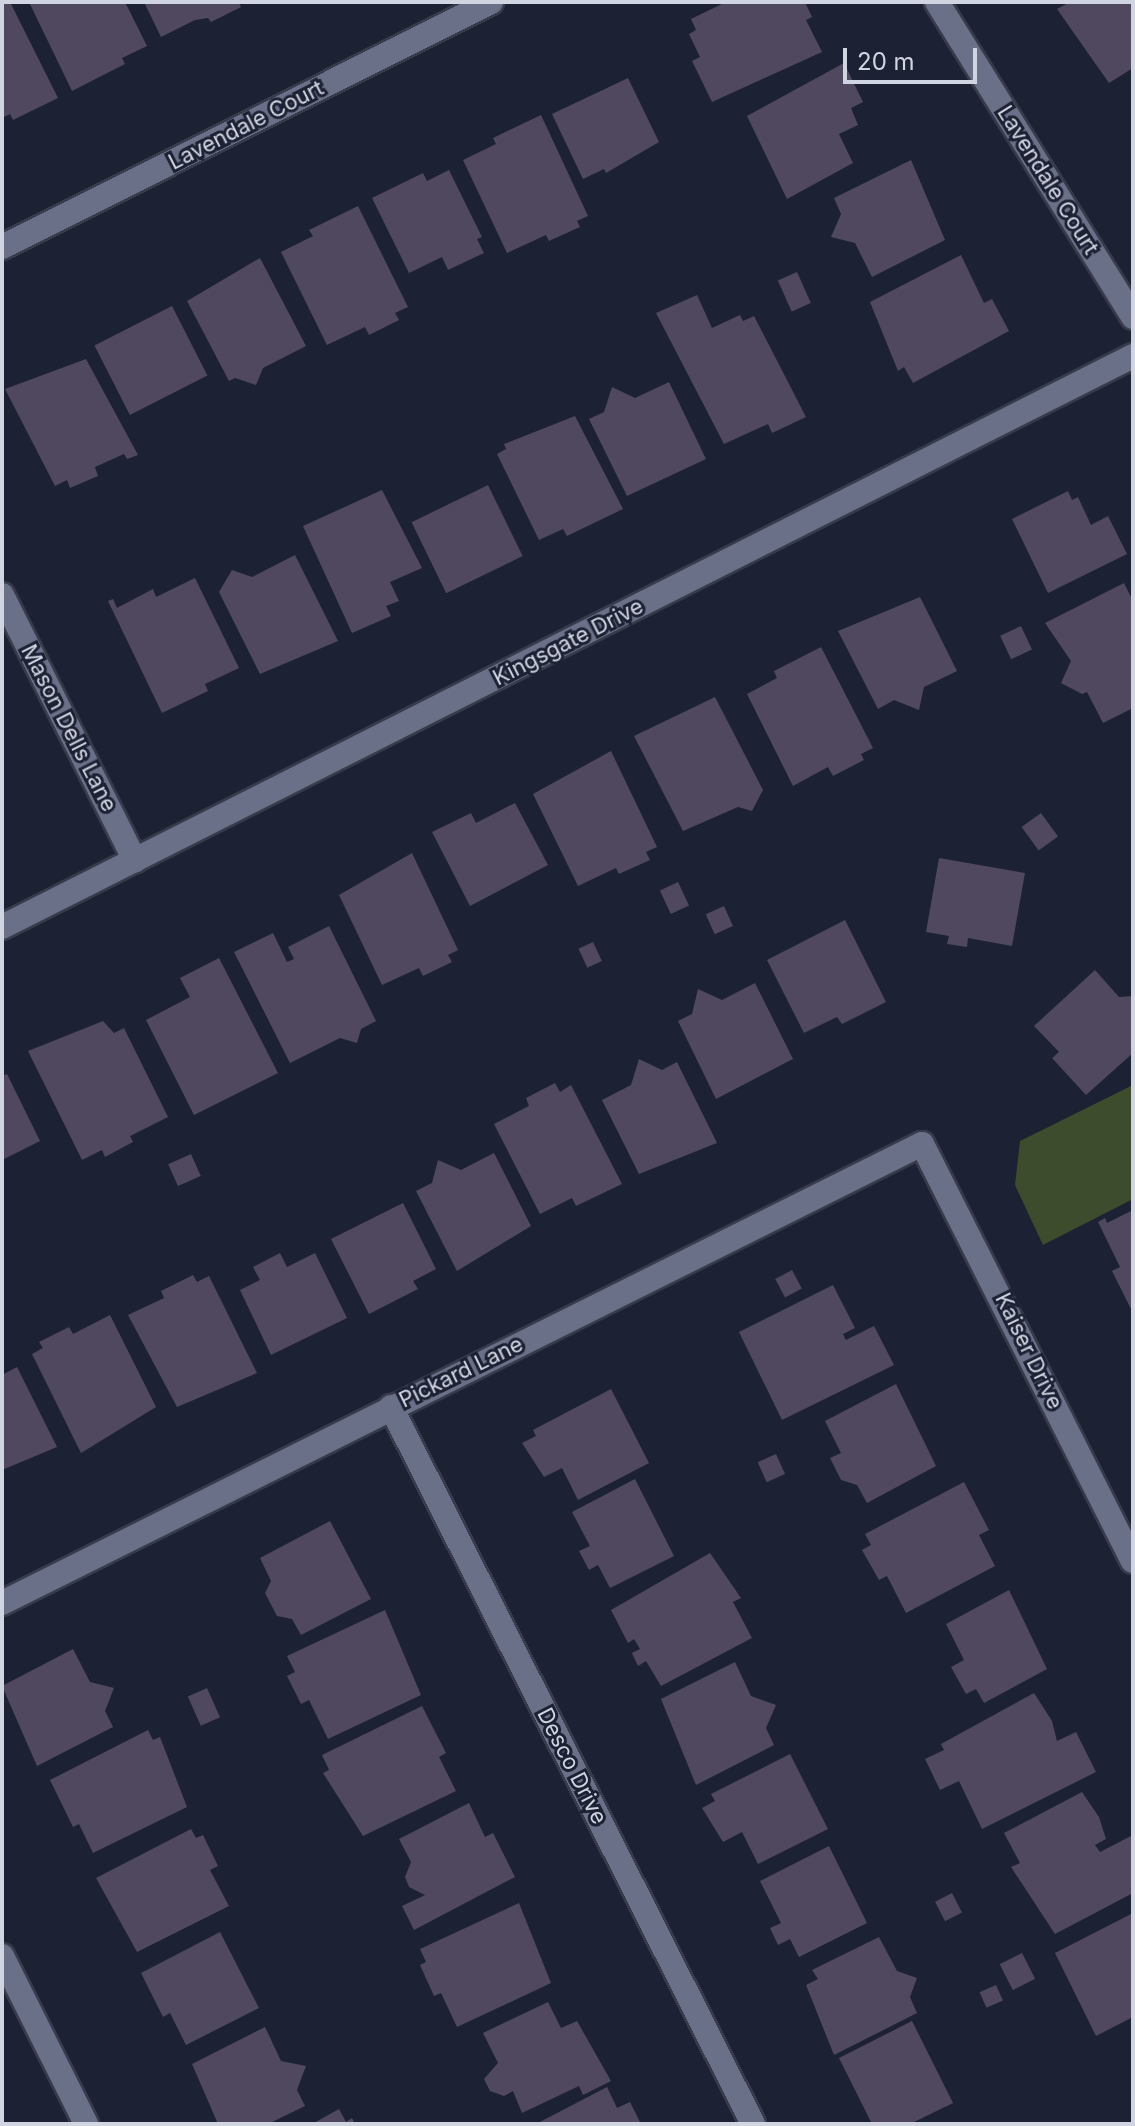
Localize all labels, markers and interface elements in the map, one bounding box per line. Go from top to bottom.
scale bar [847,32,981,82]
text: 20 m [857,47,915,76]
street label: Lavendale Court [164,75,328,175]
street label: Lavendale Court [992,101,1104,259]
street label: Kingsgate Drive [489,593,647,691]
street label: Mason Dells Lane [15,640,123,816]
street label: Kaiser Drive [990,1289,1068,1413]
street label: Pickard Lane [395,1331,527,1413]
street label: Desco Drive [531,1703,613,1829]

